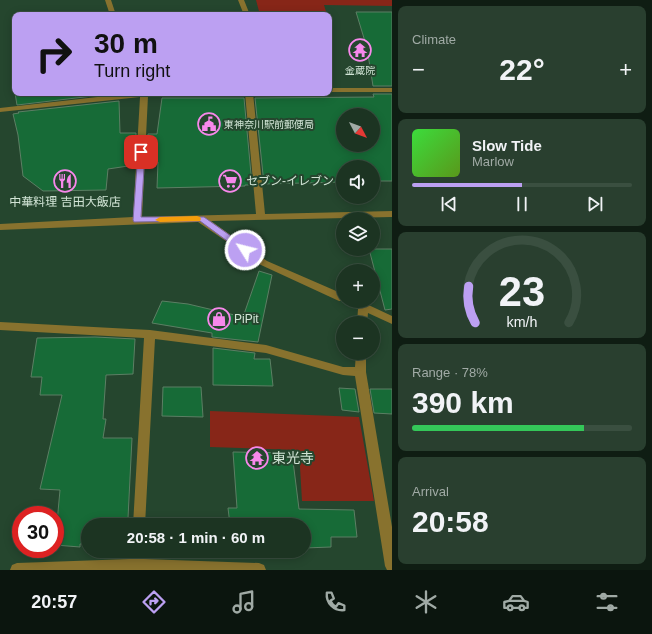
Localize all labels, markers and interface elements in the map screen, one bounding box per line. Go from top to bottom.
icon: right [28,28,80,80]
text: 30 m [94,28,158,59]
text: Climate [412,32,456,47]
temple icon: 金蔵院 [347,37,373,63]
text: 22° [499,53,545,86]
text: − [412,57,425,82]
text: + [619,57,632,82]
text: Turn right [94,61,170,81]
place label: 金蔵院 [345,65,375,76]
north arrow [336,108,380,152]
map controls [336,108,380,360]
public building icon: 東神奈川駅前郵便局 [196,111,222,137]
place label: 東神奈川駅前郵便局 [224,119,314,130]
pin [124,135,158,169]
text: Slow Tide [472,137,542,154]
icon: arrive [130,141,152,163]
text: Marlow [472,154,514,169]
button: sound [336,160,380,204]
restaurant icon: 中華料理 吉田大飯店 [52,168,78,194]
supermarket icon: セブン-イレブン [217,168,243,194]
place label: セブン-イレブン [246,174,334,188]
icon: previous [438,193,460,215]
icon: pause [511,193,533,215]
icon: next [584,193,606,215]
place label: 中華料理 吉田大飯店 [9,195,121,209]
button: layers [336,212,380,256]
position arrow [224,229,266,271]
button: + [336,264,380,308]
text: 23 [499,268,545,315]
shop icon: PiPit [206,306,232,332]
place label: PiPit [234,312,259,326]
text: km/h [507,314,538,330]
button: − [336,316,380,360]
text: Range · 78% [412,365,488,380]
text: 390 km [412,386,514,419]
temple icon: 東光寺 [244,445,270,471]
place label: 東光寺 [272,450,314,466]
text: Arrival [412,484,449,499]
text: 20:58 [412,505,489,538]
speed limit sign: 30 [12,506,64,558]
text: 20:58 · 1 min · 60 m [127,529,265,546]
icon: directions [140,588,168,616]
icon: music [230,588,258,616]
icon: phone [321,588,349,616]
icon: climate [412,588,440,616]
icon: car [502,588,530,616]
icon: filters [593,588,621,616]
text: 20:57 [31,592,77,612]

